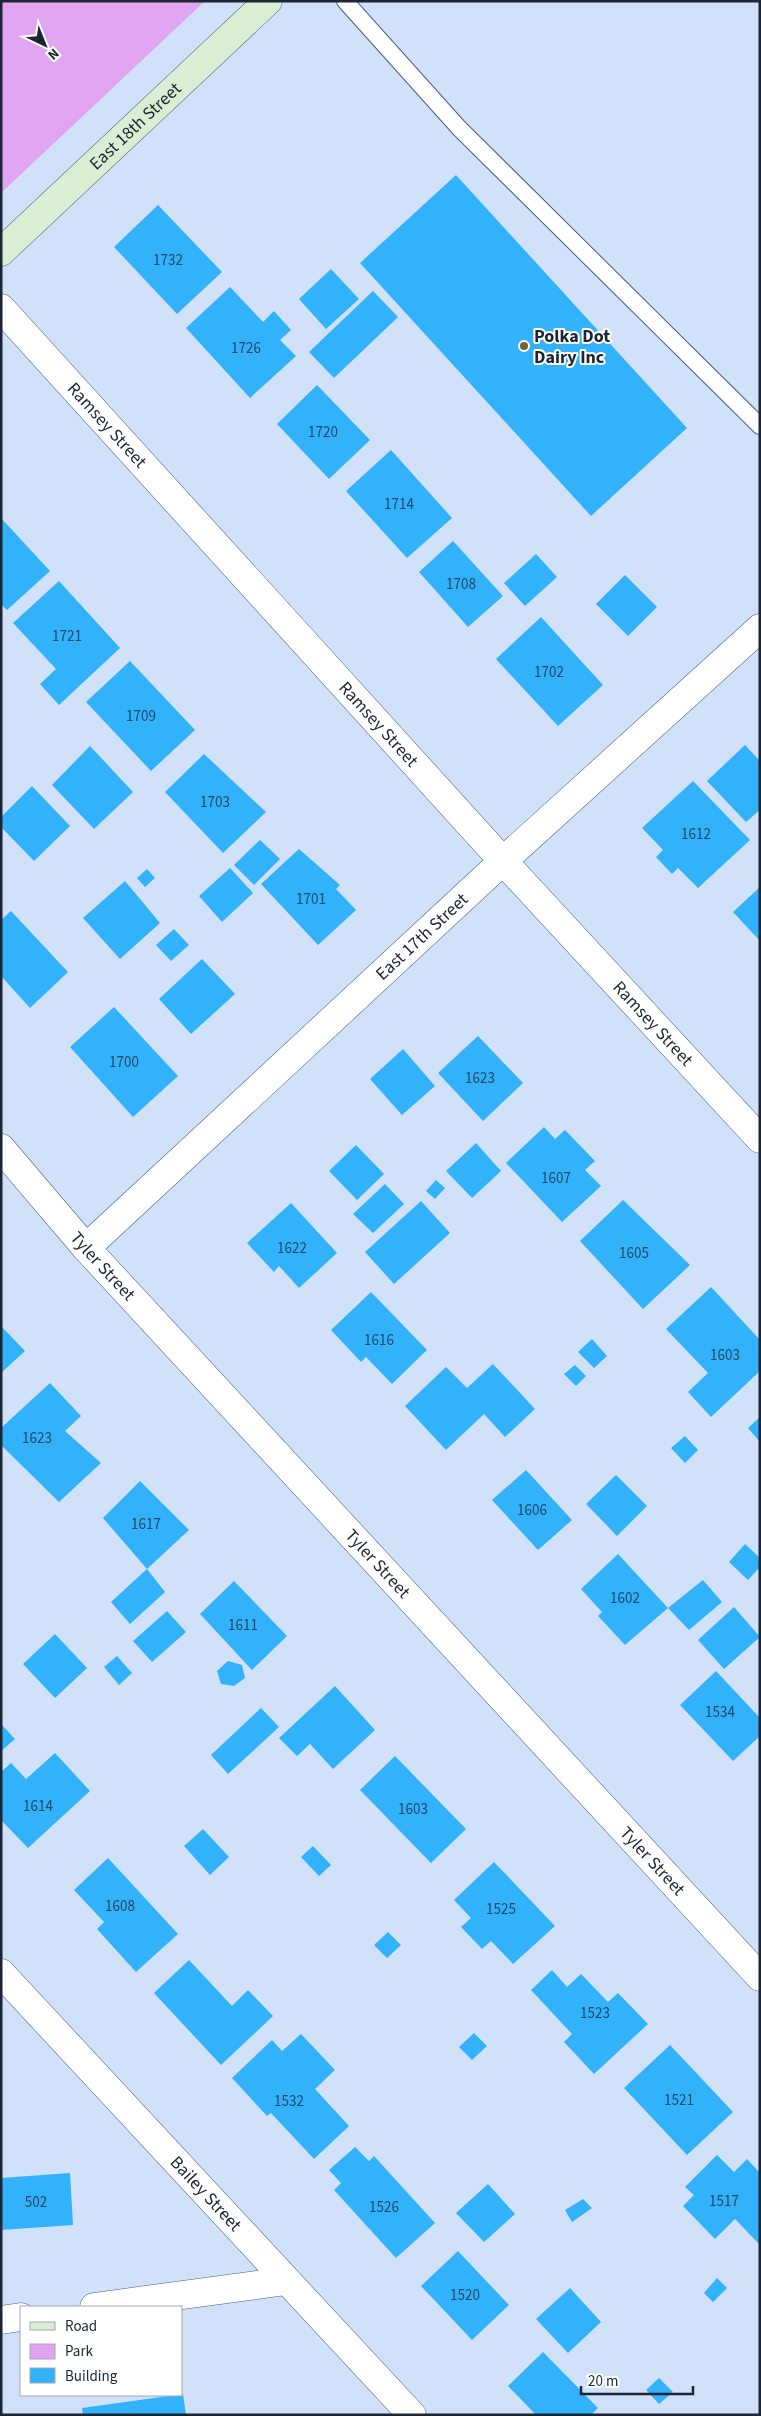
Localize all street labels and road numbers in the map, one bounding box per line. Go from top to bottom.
street label: East 18th Street [84,76,187,175]
street label: Ramsey Street [62,377,153,473]
street label: Ramsey Street [333,676,424,772]
street label: East 17th Street [370,887,473,986]
street label: Ramsey Street [607,975,699,1071]
street label: Tyler Street [65,1226,141,1306]
street label: Tyler Street [339,1523,416,1604]
street label: Tyler Street [614,1821,691,1901]
street label: Bailey Street [165,2150,247,2237]

